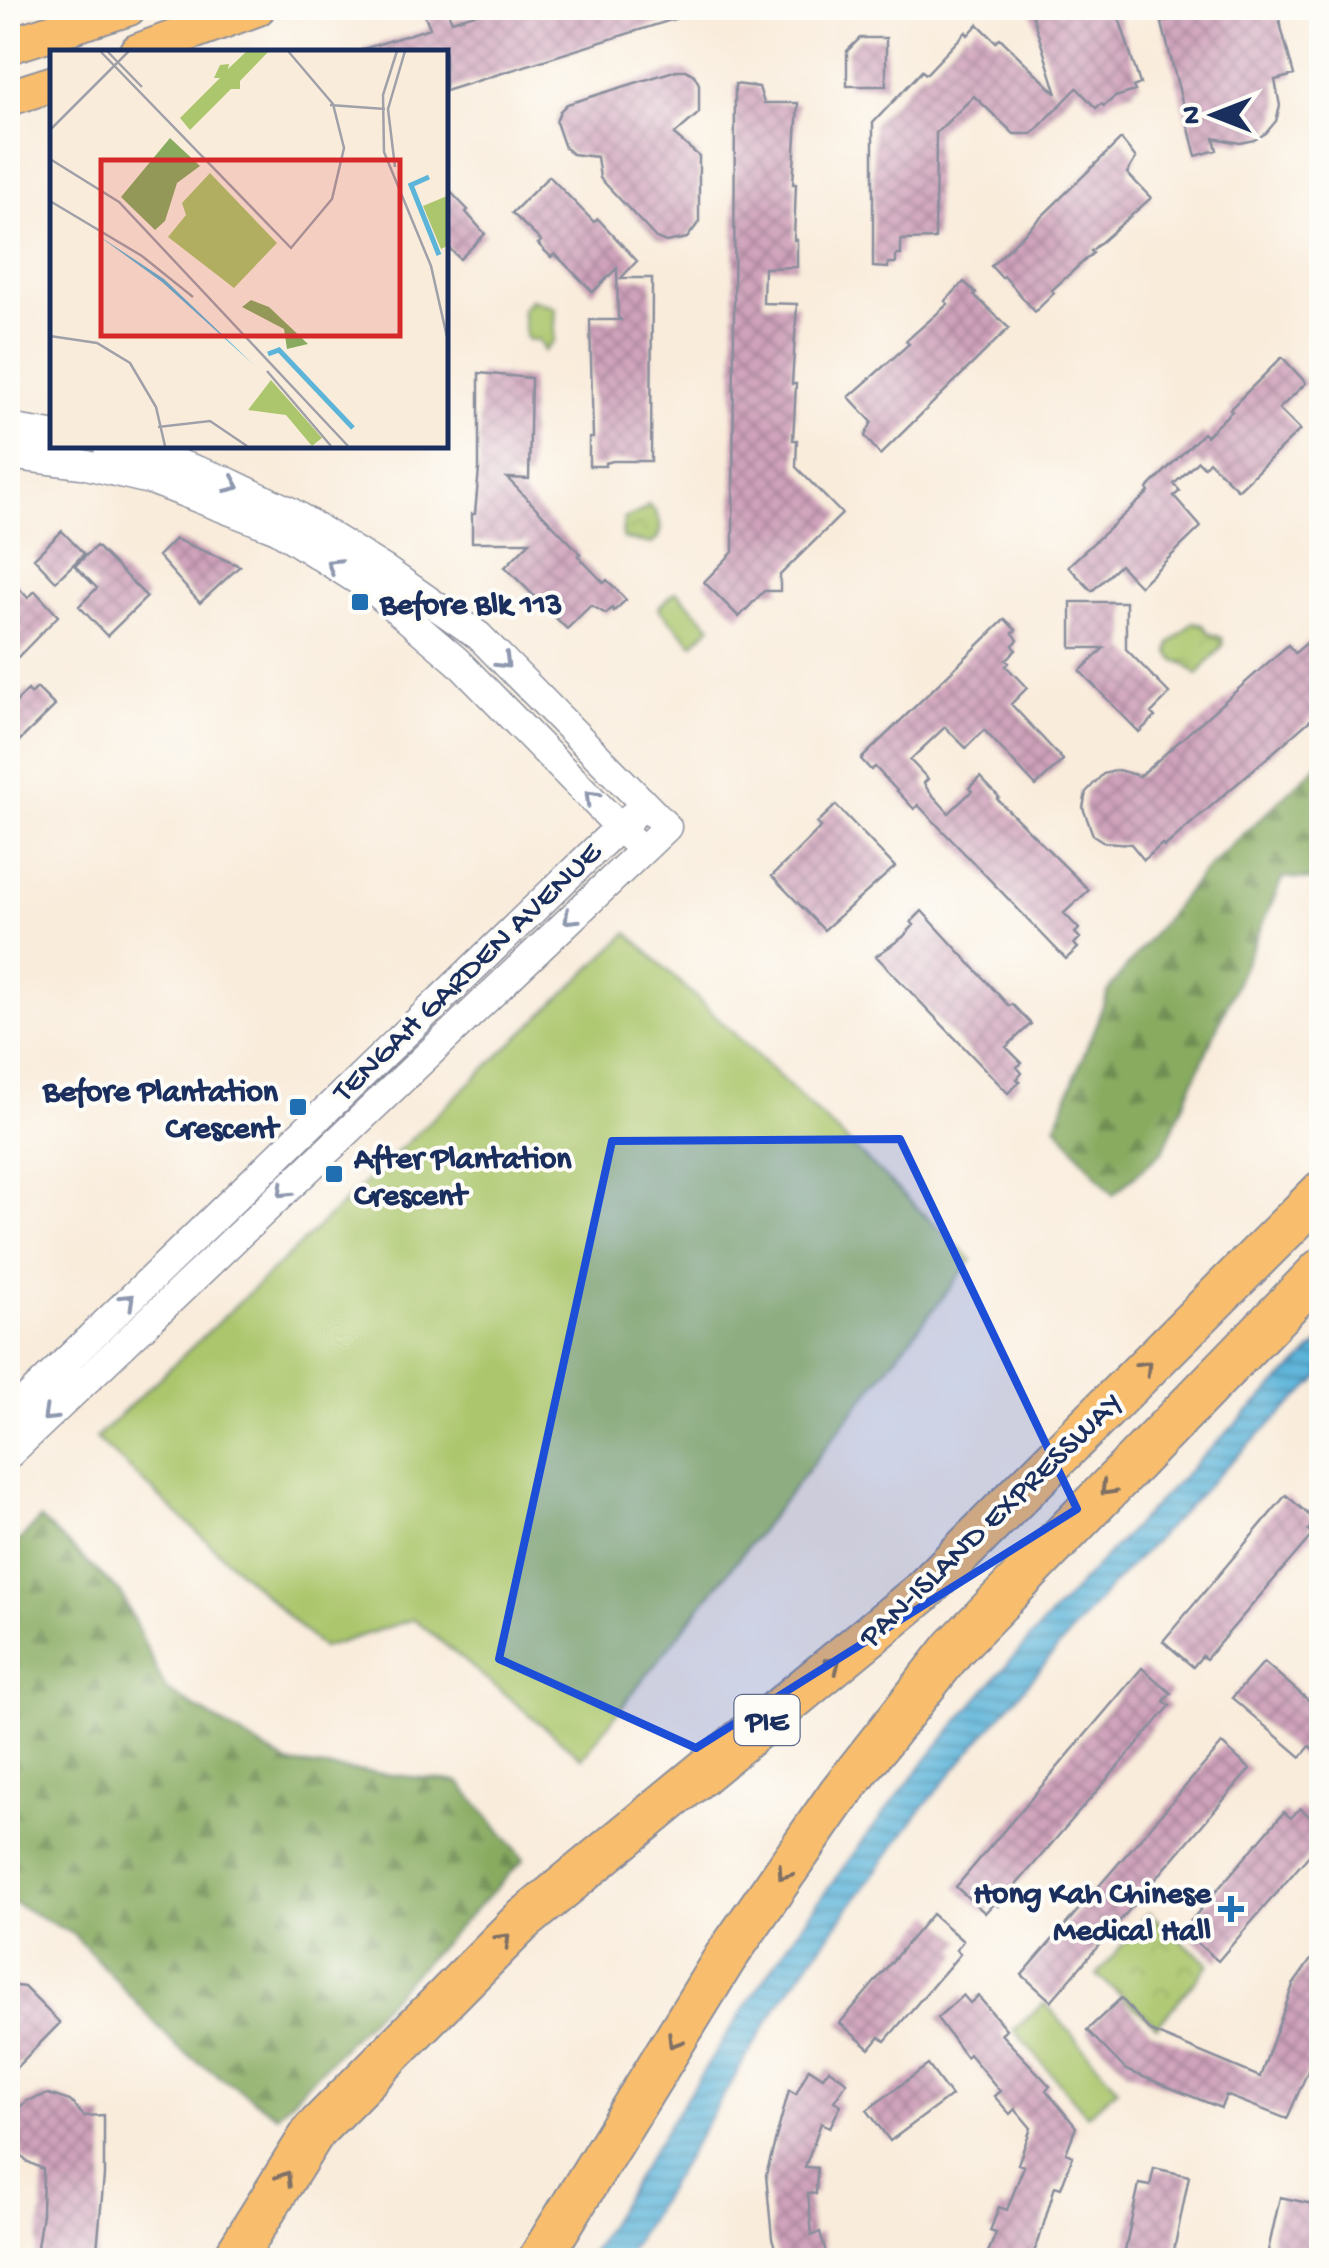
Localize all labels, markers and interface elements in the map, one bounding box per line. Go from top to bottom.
inset map [50,50,448,448]
north arrow [1164,65,1264,165]
text: N [1177,106,1210,124]
one-way arrow [223,473,241,493]
one-way arrow [326,558,344,577]
place label: Before Blk 113 [379,588,562,626]
marker: Before Blk 113 [349,591,371,613]
one-way arrow [492,650,510,668]
one-way arrow [585,791,603,809]
street label: TENGAH GARDEN AVENUE [325,834,612,1113]
one-way arrow [564,906,582,924]
place label: Before Plantation Crescent [42,1075,281,1150]
marker: Before Plantation Crescent [287,1096,309,1118]
place label: After Plantation Crescent [353,1142,572,1217]
marker: After Plantation Crescent [323,1163,345,1185]
one-way arrow [278,1179,296,1197]
one-way arrow [116,1294,135,1312]
one-way arrow [1133,1361,1151,1379]
street label: PAN-ISLAND EXPRESSWAY [852,1386,1132,1658]
one-way arrow [42,1403,61,1421]
one-way arrow [1101,1478,1119,1496]
one-way arrow [823,1658,841,1676]
road number: PIE [734,1695,800,1745]
one-way arrow [778,1861,796,1880]
place label: Hong Kah Chinese Medical Hall [974,1877,1212,1952]
marker: Hong Kah Chinese Medical Hall [1220,1898,1242,1920]
one-way arrow [492,1933,510,1951]
one-way arrow [668,2030,687,2048]
one-way arrow [272,2171,291,2189]

